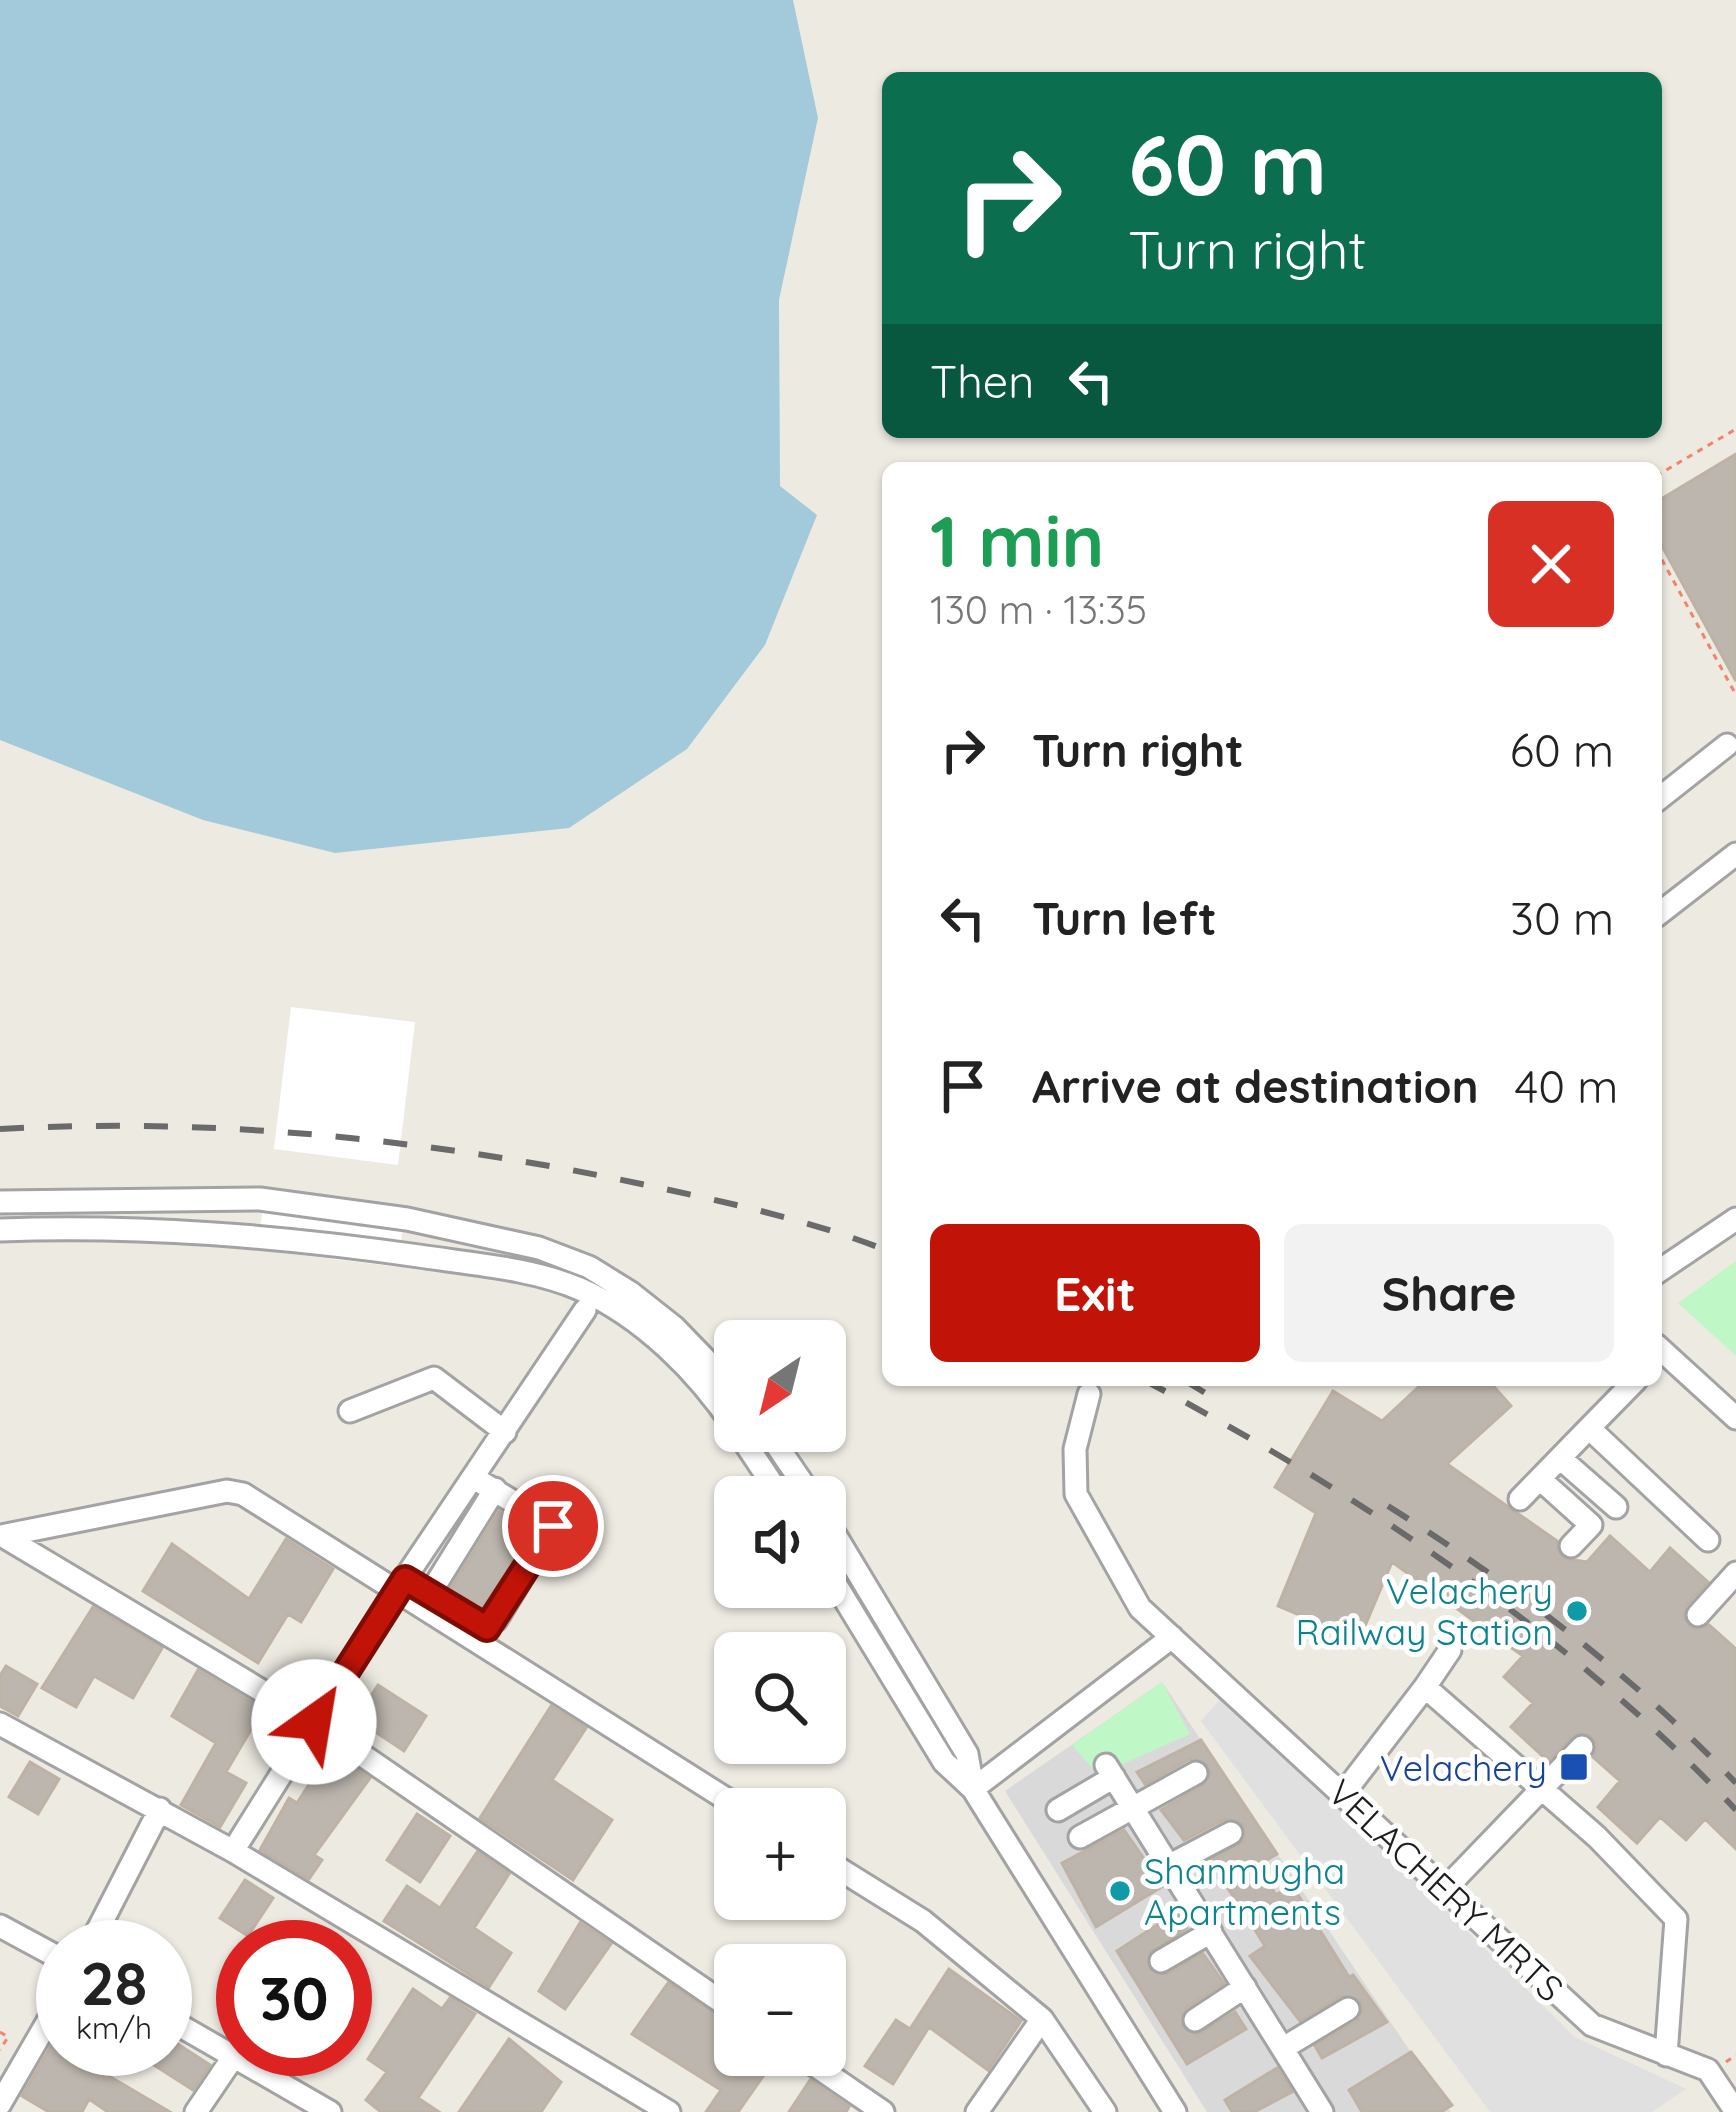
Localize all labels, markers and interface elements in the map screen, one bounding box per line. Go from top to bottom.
text: 60 m [1128,111,1327,216]
icon: right [930,120,1086,276]
text: Turn right [1128,215,1367,283]
icon: left [1058,348,1124,414]
text: Then [930,353,1034,409]
text: 1 min [930,495,1104,585]
button: close [1488,501,1614,627]
text: 130 m · 13:35 [930,585,1147,634]
icon: right [930,717,996,783]
text: Turn right [1032,722,1244,778]
text: 60 m [1510,722,1614,778]
icon: left [930,885,996,951]
text: Turn left [1032,890,1217,946]
text: 30 m [1510,890,1614,946]
icon: arrive [930,1053,996,1119]
text: Arrive at destination [1032,1058,1478,1114]
text: 40 m [1514,1058,1618,1114]
button: Exit [930,1224,1260,1362]
button: Share [1284,1224,1614,1362]
north arrow [714,1320,846,1452]
map controls [714,1320,846,2076]
pin [502,1475,604,1577]
button: sound [714,1476,846,1608]
icon: arrive [520,1493,586,1559]
place label: Velachery Railway Station [1295,1568,1553,1654]
marker: Velachery Railway Station [1564,1598,1590,1624]
button: search [714,1632,846,1764]
position arrow [251,1659,377,1785]
place label: Velachery [1380,1745,1547,1790]
marker: Velachery [1558,1751,1590,1783]
street label: VELACHERY MRTS [1319,1769,1573,2011]
button: + [714,1788,846,1920]
place label: Shanmugha Apartments [1144,1848,1345,1934]
marker: Shanmugha Apartments [1107,1878,1133,1904]
speed limit sign: 30 [216,1920,372,2076]
button: − [714,1944,846,2076]
text: 28 [80,1945,148,2020]
text: km/h [76,2009,152,2047]

